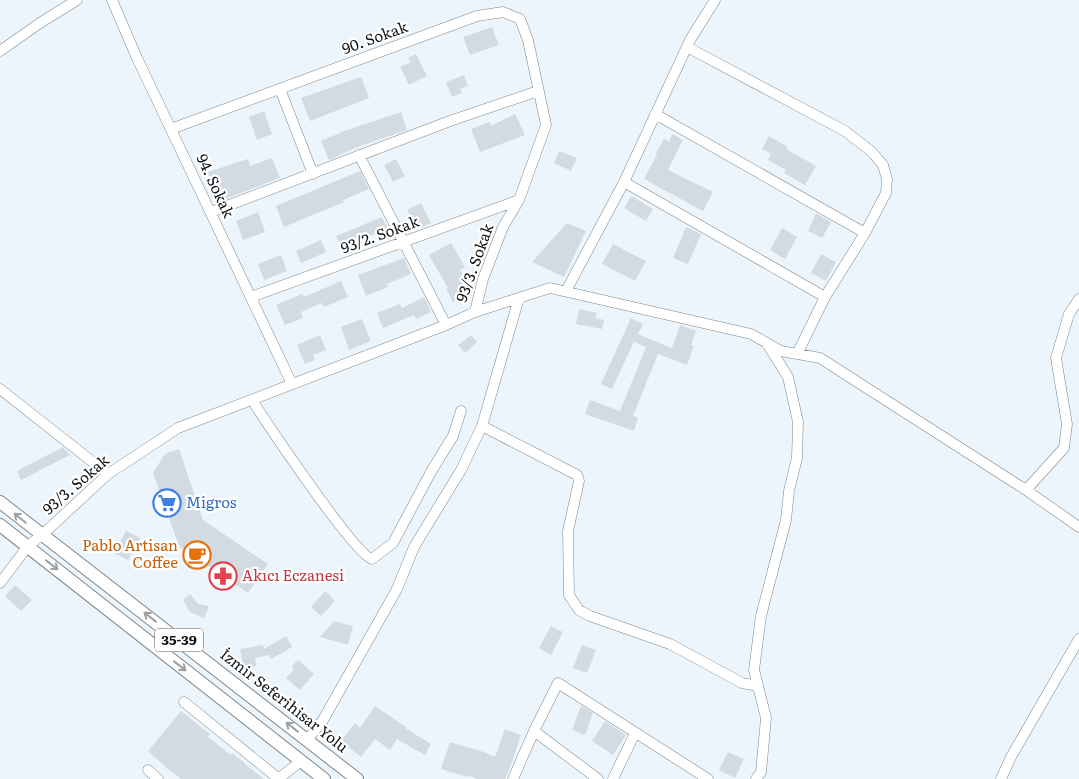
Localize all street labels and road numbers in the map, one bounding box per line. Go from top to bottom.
street label: 90. Sokak [338,14,411,59]
street label: 94. Sokak [192,150,242,222]
street label: 93/2. Sokak [337,209,423,258]
street label: 93/3. Sokak [449,219,499,305]
street label: 93/3. Sokak [37,448,114,519]
road number: 35-39 [155,628,203,652]
street label: İzmir Seferihisar Yolu [216,642,354,758]

